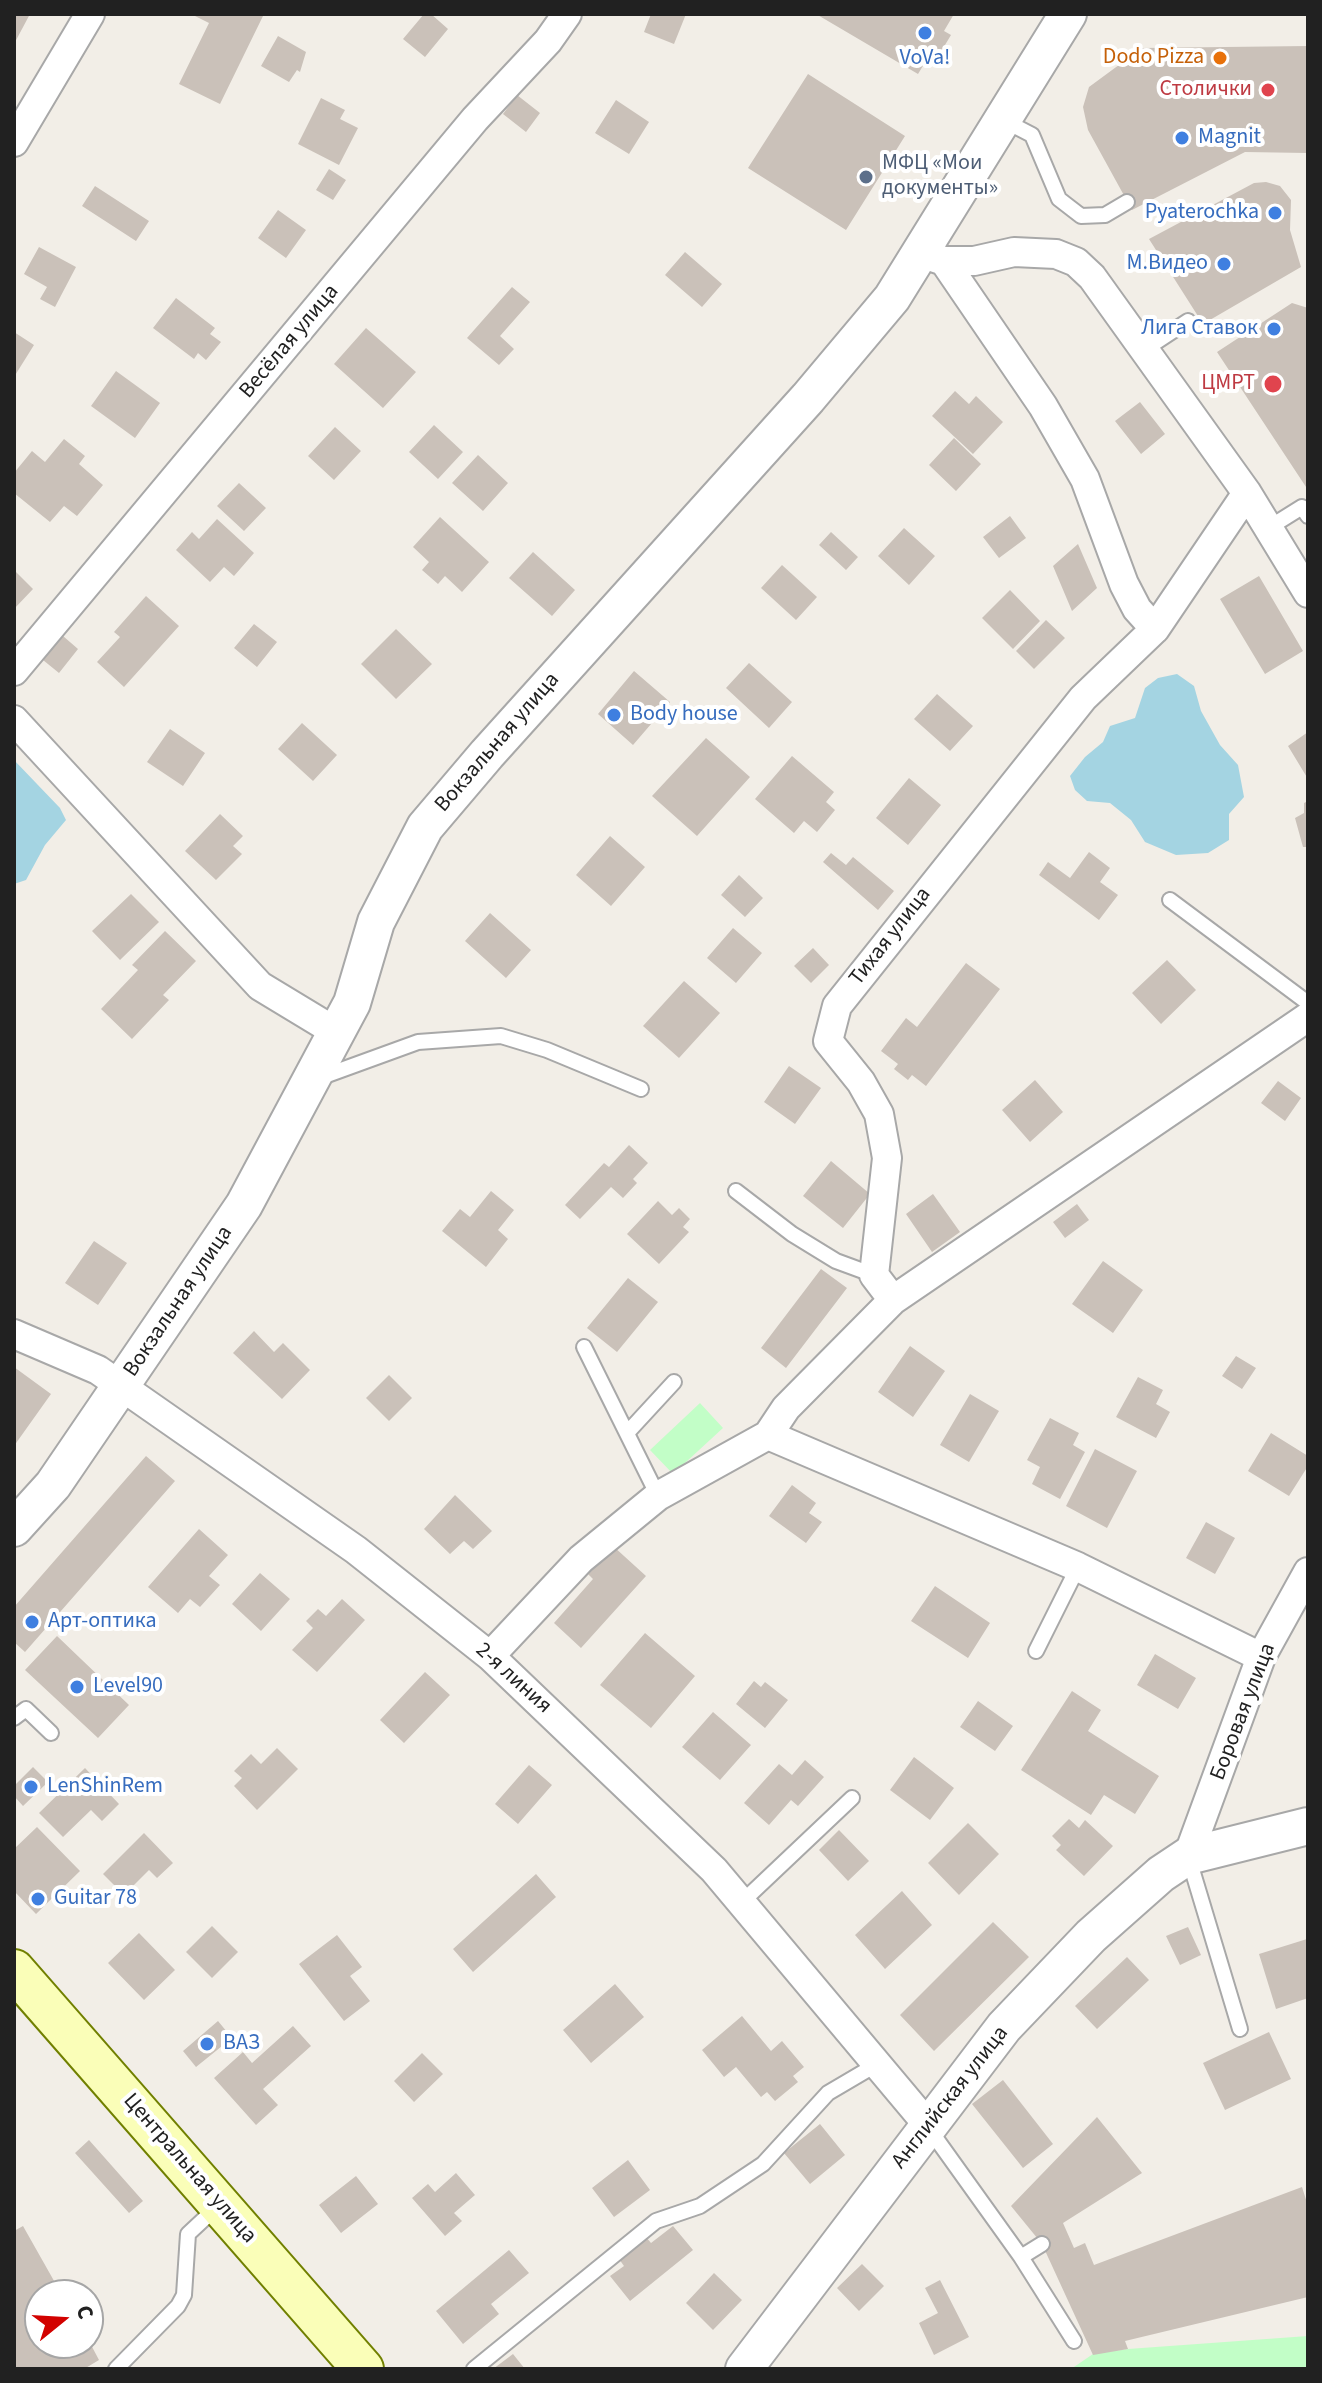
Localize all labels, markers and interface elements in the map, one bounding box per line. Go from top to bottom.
marker: VoVa! [916,24,934,42]
place label: Dodo Pizza [1103,45,1204,71]
place label: VoVa! [900,46,950,72]
marker: Dodo Pizza [1211,49,1229,67]
place label: Столички [1160,77,1252,103]
marker: Столички [1259,81,1277,99]
place label: Magnit [1198,125,1261,151]
marker: Magnit [1173,129,1191,147]
place label: МФЦ «Мои документы» [882,151,998,202]
marker: МФЦ «Мои документы» [857,168,875,186]
place label: Pyaterochka [1145,200,1259,226]
marker: Pyaterochka [1266,204,1284,222]
place label: М.Видео [1127,251,1208,277]
marker: М.Видео [1215,255,1233,273]
street label: Весёлая улица [235,280,345,404]
place label: Лига Ставок [1141,316,1258,342]
marker: Лига Ставок [1265,320,1283,338]
place label: ЦМРТ [1201,371,1255,397]
marker: ЦМРТ [1262,373,1284,395]
street label: Вокзальная улица [430,668,566,818]
place label: Body house [630,702,738,728]
marker: Body house [605,706,623,724]
street label: Тихая улица [844,883,938,991]
street label: Вокзальная улица [119,1222,239,1382]
place label: Арт-оптика [48,1609,157,1635]
marker: Арт-оптика [23,1613,41,1631]
street label: 2-я линия [469,1638,557,1720]
street label: Боровая улица [1206,1640,1282,1784]
place label: Level90 [93,1674,163,1700]
marker: Level90 [68,1678,86,1696]
place label: LenShinRem [47,1774,163,1800]
marker: LenShinRem [22,1778,40,1796]
place label: Guitar 78 [54,1886,137,1912]
marker: Guitar 78 [29,1890,47,1908]
street label: Английская улица [887,2021,1015,2175]
place label: ВАЗ [223,2031,260,2057]
marker: ВАЗ [198,2035,216,2053]
street label: Центральная улица [117,2089,261,2249]
north arrow [24,2279,104,2359]
text: С [68,2301,102,2323]

